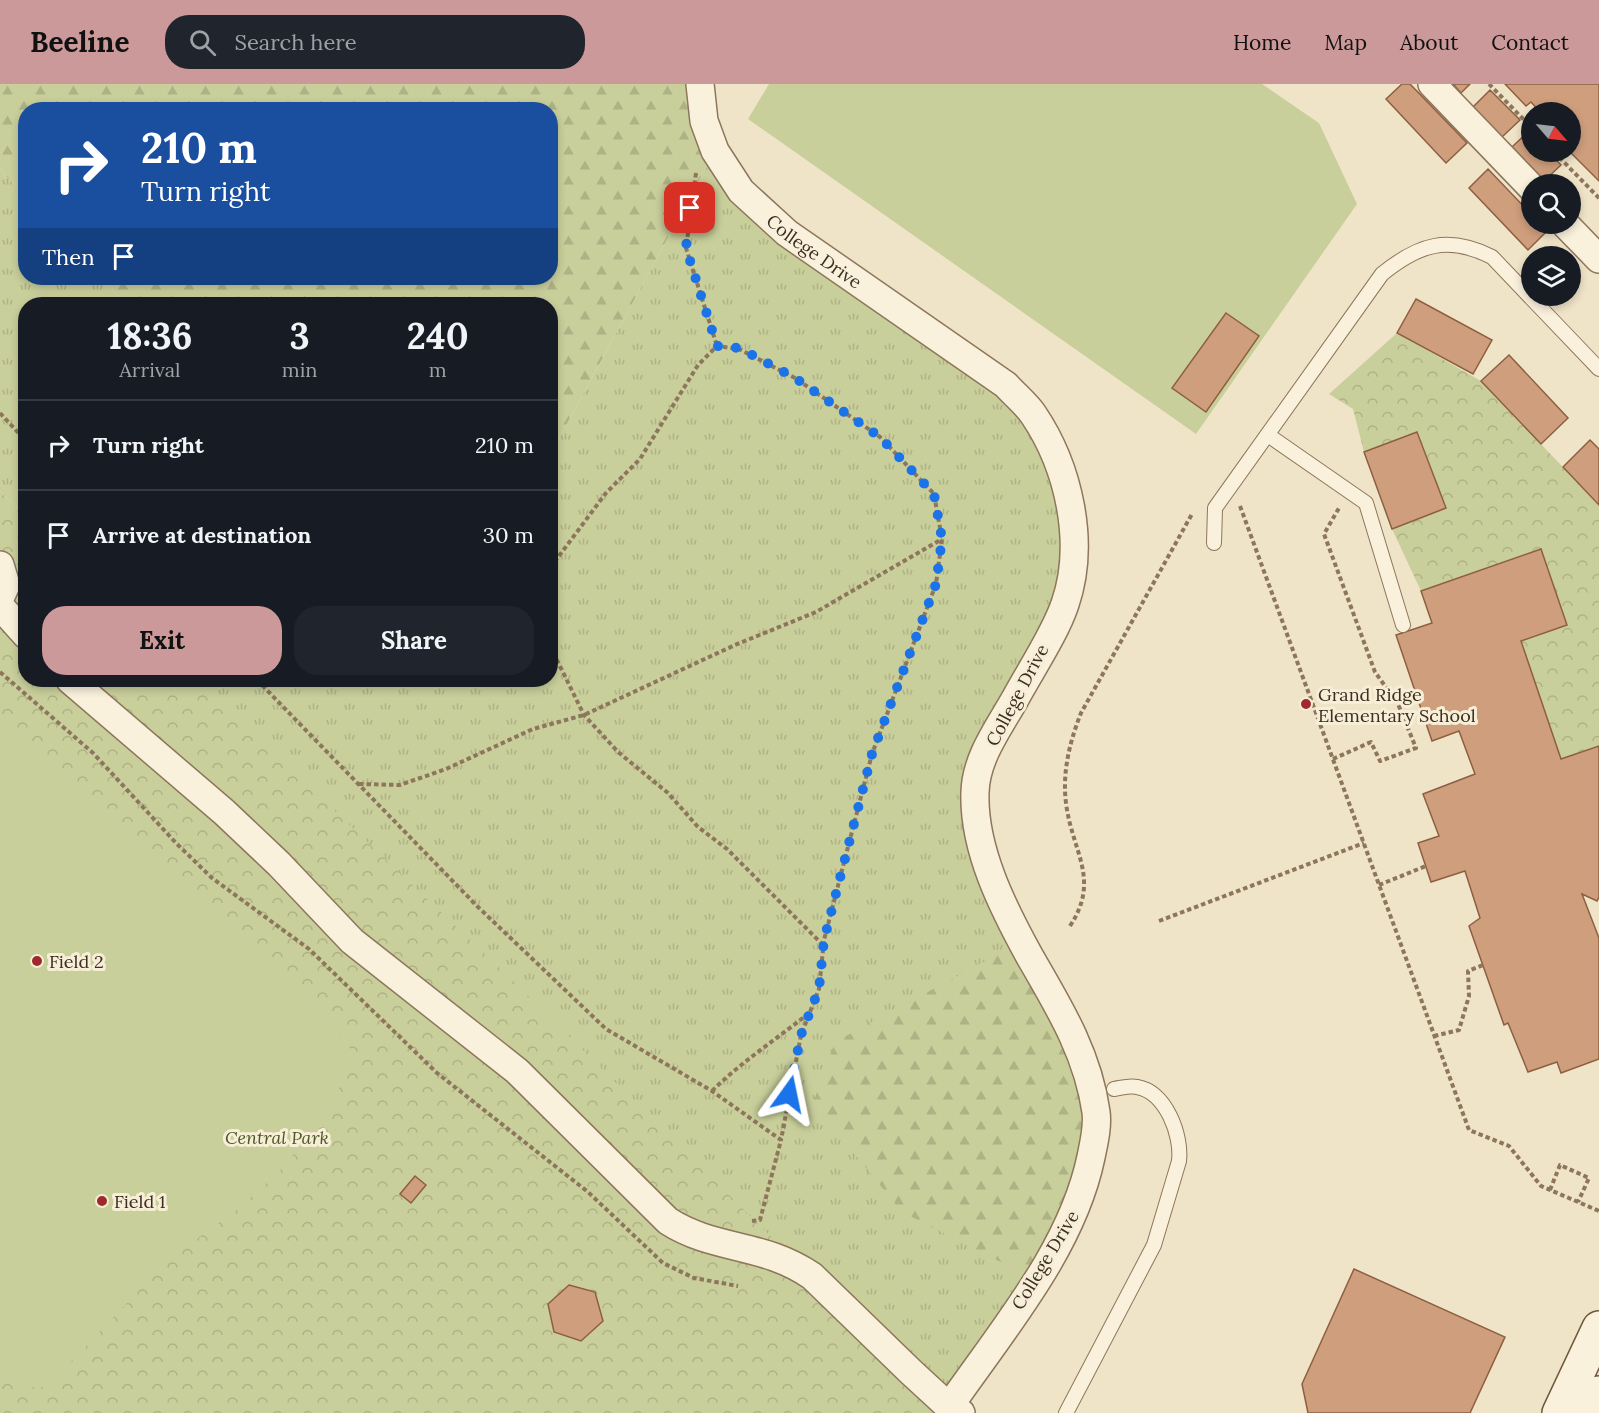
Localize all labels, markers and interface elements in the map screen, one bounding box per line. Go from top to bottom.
search box [165,15,585,69]
text: Beeline [30,24,129,60]
icon: search [186,26,219,59]
text: Search here [234,28,357,56]
text: Home [1233,29,1291,56]
text: Map [1324,29,1367,56]
text: About [1400,29,1458,56]
text: Contact [1491,29,1569,56]
north arrow [1521,102,1581,162]
map controls [1521,102,1581,306]
text: 210 m [141,121,257,175]
icon: right [42,126,120,204]
text: Turn right [141,174,270,208]
button: search [1521,174,1581,234]
pin [664,182,715,233]
icon: arrive [673,191,706,224]
street label: College Drive [762,209,867,293]
icon: arrive [107,240,140,273]
text: Then [42,243,95,271]
button: layers [1521,246,1581,306]
text: 18:36 [107,313,192,359]
text: 3 [290,313,310,359]
text: 240 [407,313,469,359]
text: Arrival [119,357,180,382]
text: min [282,357,317,382]
text: m [429,357,447,382]
icon: right [42,429,75,462]
text: Turn right [93,431,204,459]
text: 210 m [475,431,534,459]
icon: arrive [42,519,75,552]
text: Arrive at destination [93,521,311,549]
text: 30 m [483,521,534,549]
button: Exit [42,606,282,675]
button: Share [294,606,534,675]
street label: College Drive [981,640,1054,750]
place label: Grand Ridge Elementary School [1318,683,1476,727]
marker: Grand Ridge Elementary School [1299,697,1313,711]
place label: Field 2 [49,950,104,973]
marker: Field 2 [30,954,44,968]
position arrow [757,1062,821,1126]
park label: Central Park [225,1126,329,1149]
place label: Field 1 [114,1190,166,1213]
marker: Field 1 [95,1194,109,1208]
street label: College Drive [1006,1206,1084,1314]

